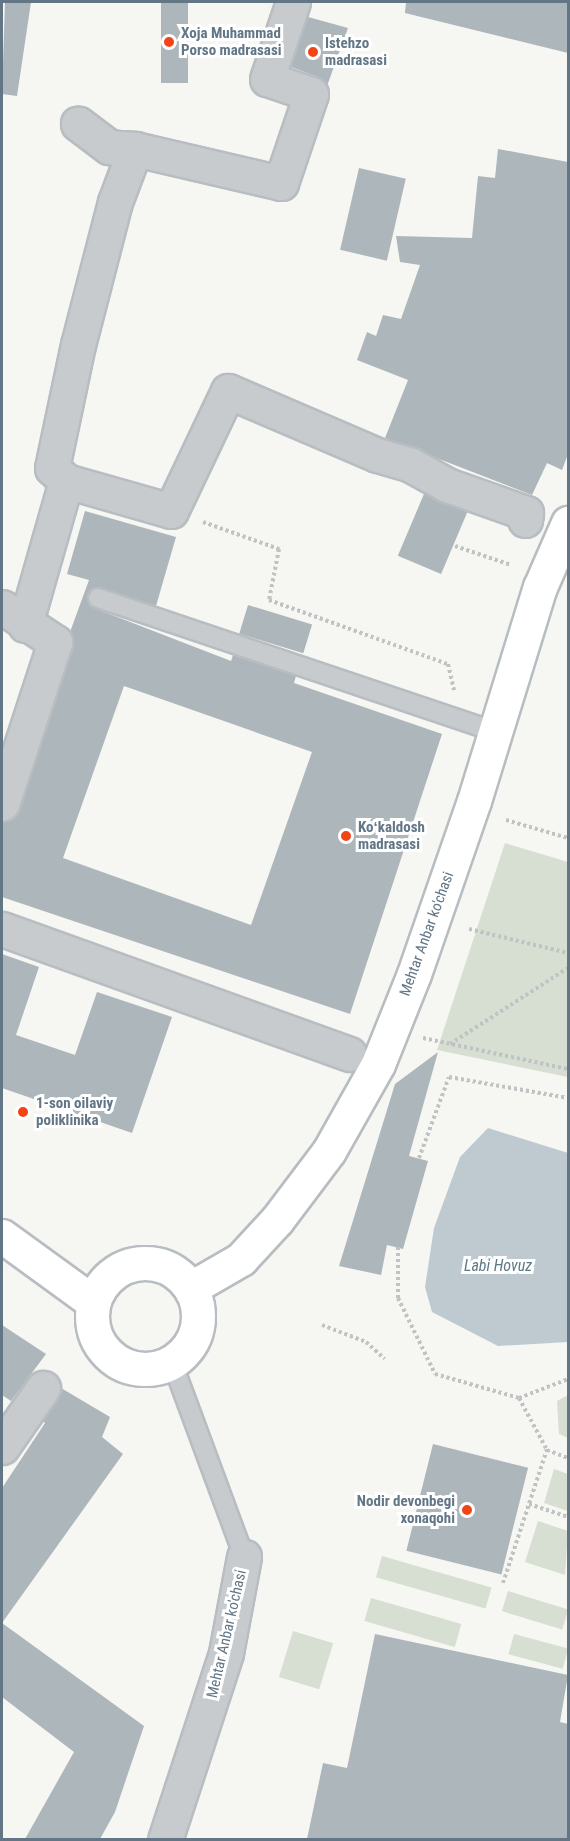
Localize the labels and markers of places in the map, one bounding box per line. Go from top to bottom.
place label: Xoja Muhammad Porso madrasasi [181,24,282,59]
place label: Istehzo madrasasi [325,34,387,69]
marker: Xoja Muhammad Porso madrasasi [162,35,176,49]
marker: Istehzo madrasasi [306,45,320,59]
place label: Koʻkaldosh madrasasi [358,818,425,853]
marker: Koʻkaldosh madrasasi [339,829,353,843]
place label: 1-son oilaviy poliklinika [36,1094,113,1129]
marker: 1-son oilaviy poliklinika [14,1103,32,1121]
place label: Nodir devonbegi xonaqohi [357,1492,455,1527]
marker: Nodir devonbegi xonaqohi [460,1503,474,1517]

